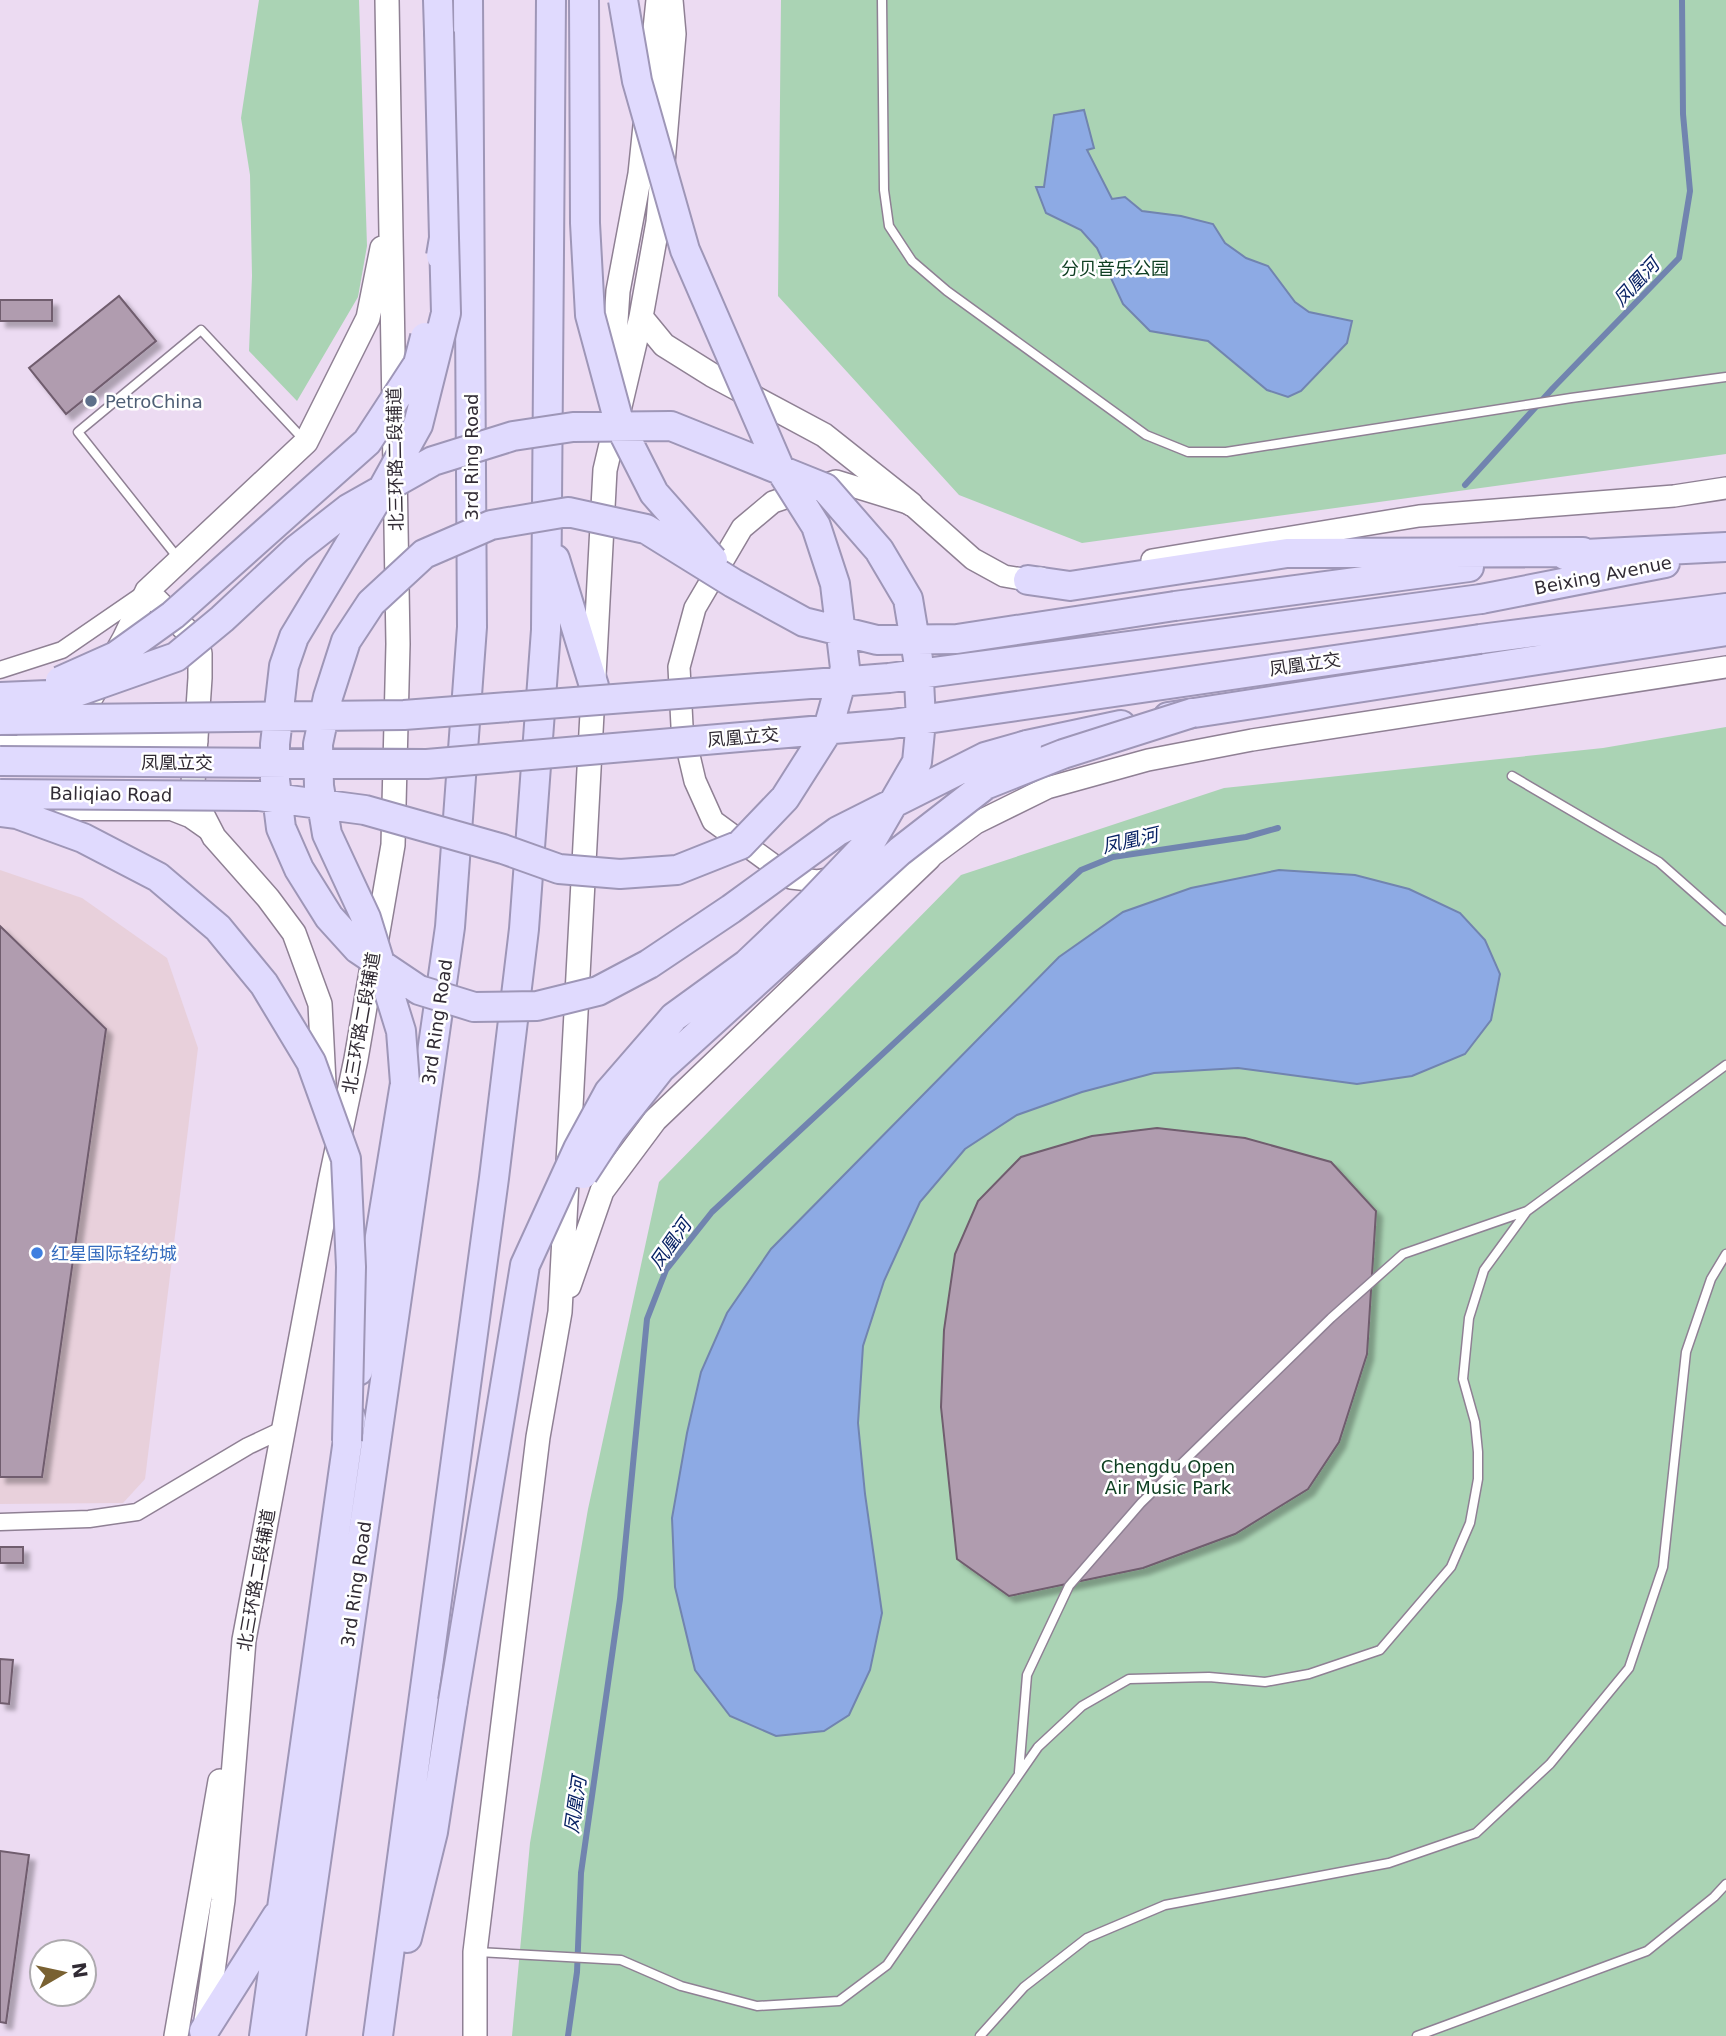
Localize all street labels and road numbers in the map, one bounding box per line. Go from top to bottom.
street label: 北三环路二段辅道 [383,387,407,531]
street label: 3rd Ring Road [461,394,482,520]
street label: Beixing Avenue [1533,551,1673,599]
street label: 凤凰立交 [1268,649,1342,679]
street label: 凤凰立交 [706,723,780,751]
street label: 凤凰立交 [141,752,213,773]
street label: Baliqiao Road [49,782,173,806]
street label: 北三环路二段辅道 [338,950,384,1096]
street label: 3rd Ring Road [418,958,456,1086]
street label: 北三环路二段辅道 [233,1507,279,1653]
street label: 3rd Ring Road [337,1520,375,1648]

